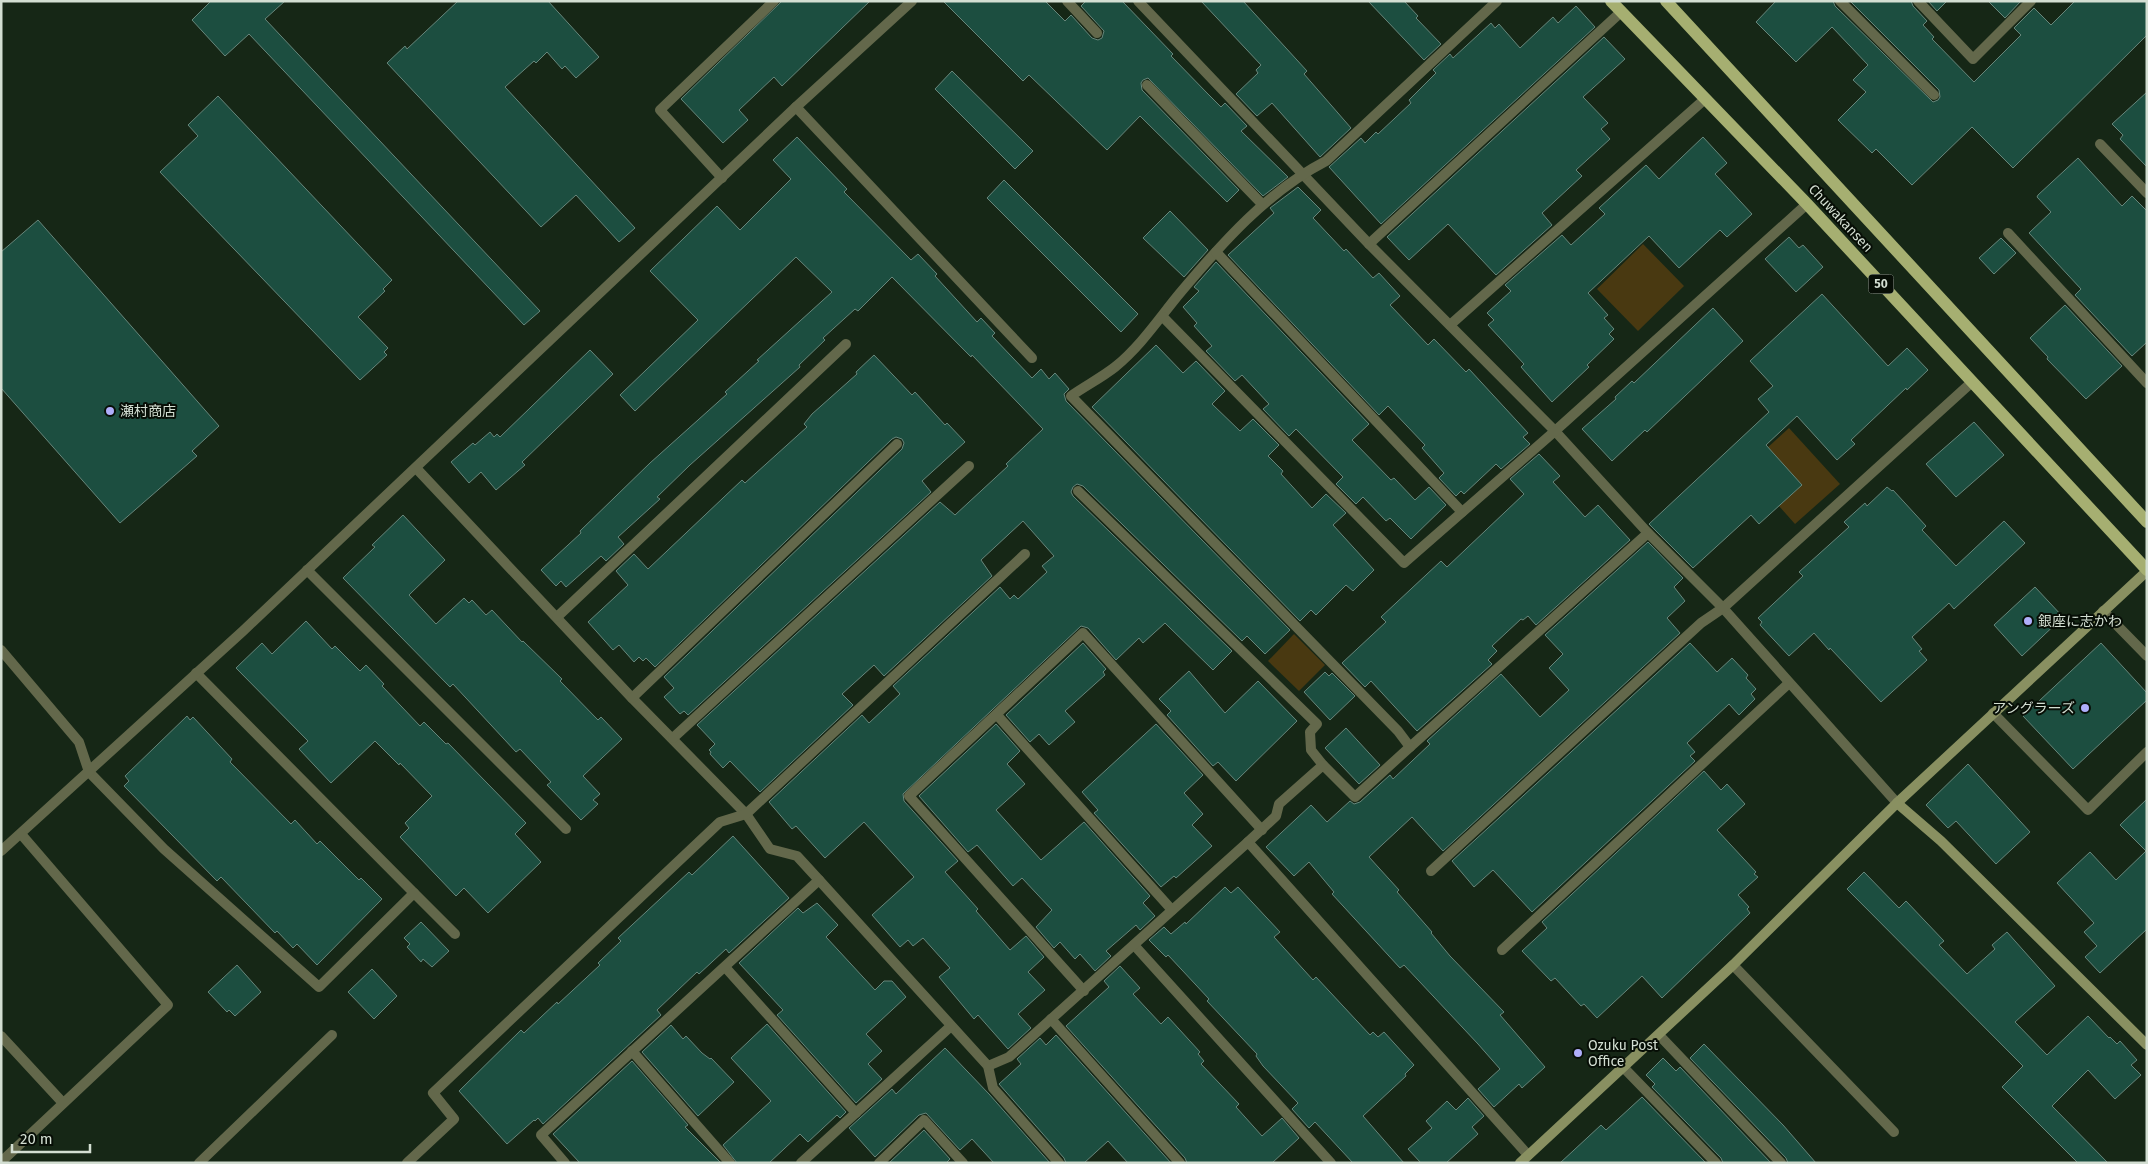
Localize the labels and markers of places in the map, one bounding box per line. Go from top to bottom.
place label: 瀬村商店 [120,403,176,420]
marker: 瀬村商店 [104,405,116,417]
place label: 銀座に志かわ [2038,613,2122,630]
marker: 銀座に志かわ [2022,615,2034,627]
place label: アングラーズ [1992,700,2075,717]
marker: アングラーズ [2079,702,2091,714]
place label: Ozuku Post Office [1588,1037,1659,1070]
marker: Ozuku Post Office [1572,1047,1584,1059]

